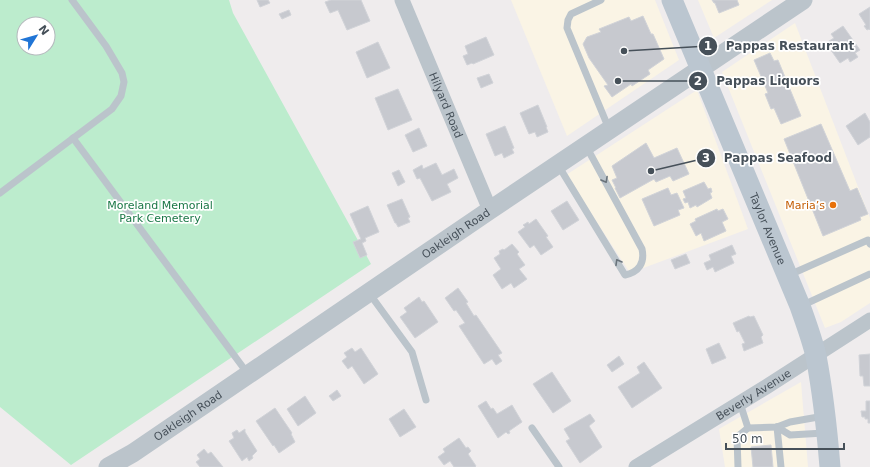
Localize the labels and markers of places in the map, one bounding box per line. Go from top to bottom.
callout: Pappas Restaurant [698,34,862,58]
callout: Pappas Liquors [688,69,827,93]
callout: Pappas Seafood [696,146,840,170]
place label: Maria’s [785,199,825,212]
marker: Maria’s [828,200,838,210]

